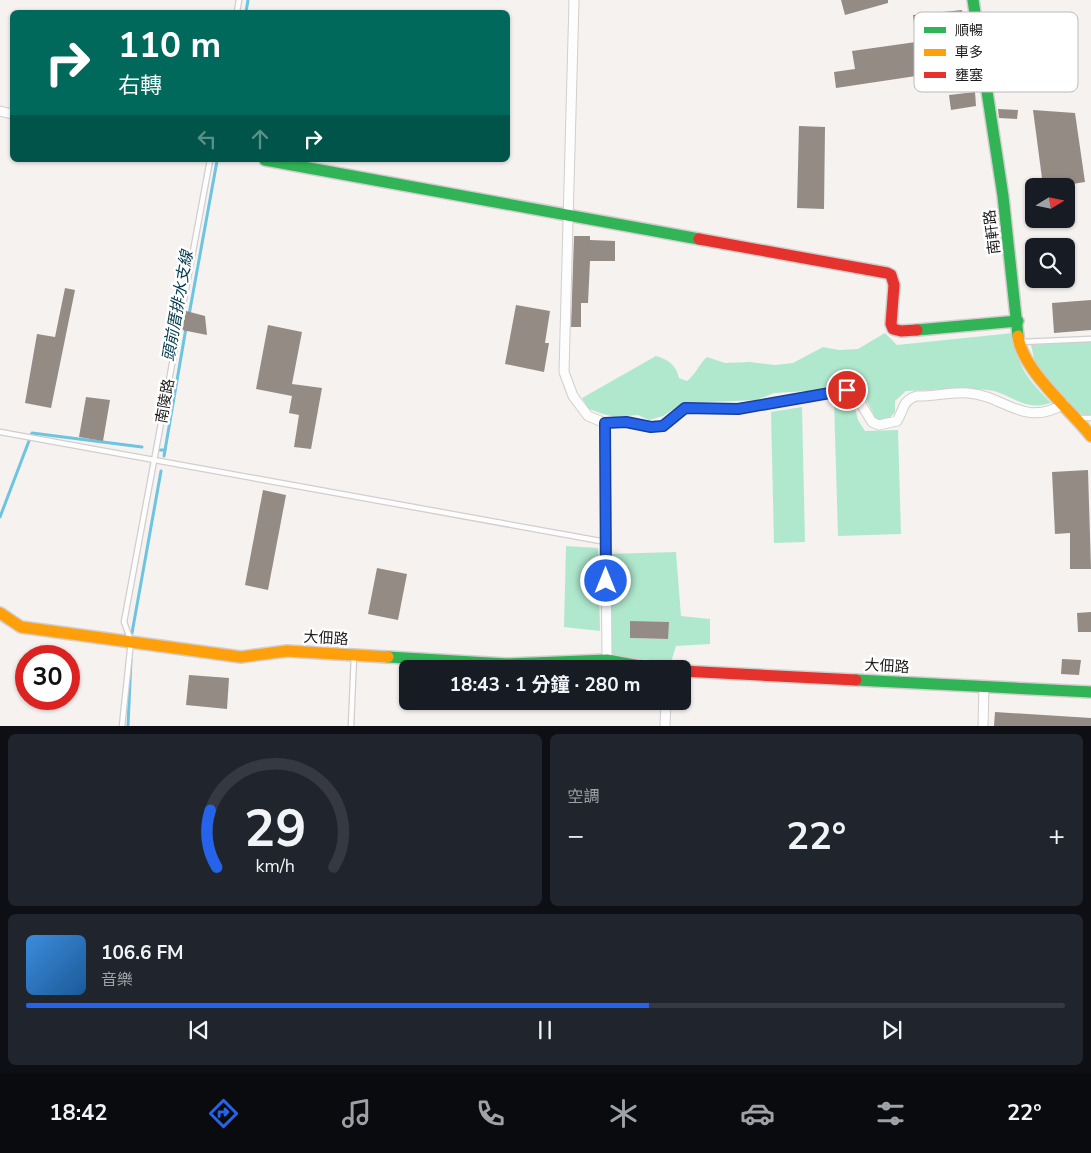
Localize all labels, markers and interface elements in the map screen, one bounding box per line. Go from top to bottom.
legend [914,12,1078,92]
text: 順暢 [955,21,983,40]
text: 110 m [118,22,221,69]
icon: right [35,30,100,95]
text: 車多 [955,43,983,62]
text: 壅塞 [955,66,983,85]
text: 右轉 [118,71,162,101]
icon: left [193,125,221,153]
icon: ahead [246,125,274,153]
icon: right [299,125,327,153]
north arrow [1025,178,1075,228]
map controls [1025,178,1075,288]
street label: 南軒路 [979,208,1005,256]
button: search [1025,238,1075,288]
water label: 頭前厝排水支線 [157,247,199,363]
pin [826,369,868,411]
icon: arrive [833,376,861,404]
street label: 南陵路 [151,377,179,425]
position arrow [579,554,631,606]
street label: 大佃路 [303,627,349,649]
speed limit sign: 30 [15,645,80,710]
street label: 大佃路 [864,655,910,677]
text: 18:43 · 1 分鐘 · 280 m [450,672,640,698]
text: 空調 [568,786,600,808]
text: 29 [244,793,306,864]
text: 22° [786,811,846,862]
text: − [568,817,584,855]
text: + [1048,817,1065,855]
text: km/h [255,854,294,878]
text: 106.6 FM [101,940,184,966]
text: 音樂 [101,969,133,991]
icon: previous [185,1016,213,1044]
icon: pause [531,1016,559,1044]
icon: next [878,1016,906,1044]
icon: directions [206,1096,241,1131]
icon: music [339,1096,374,1131]
icon: phone [473,1096,508,1131]
icon: climate [606,1096,641,1131]
icon: car [740,1096,775,1131]
icon: filters [873,1096,908,1131]
text: 18:42 [49,1098,108,1128]
text: 22° [1007,1098,1042,1128]

